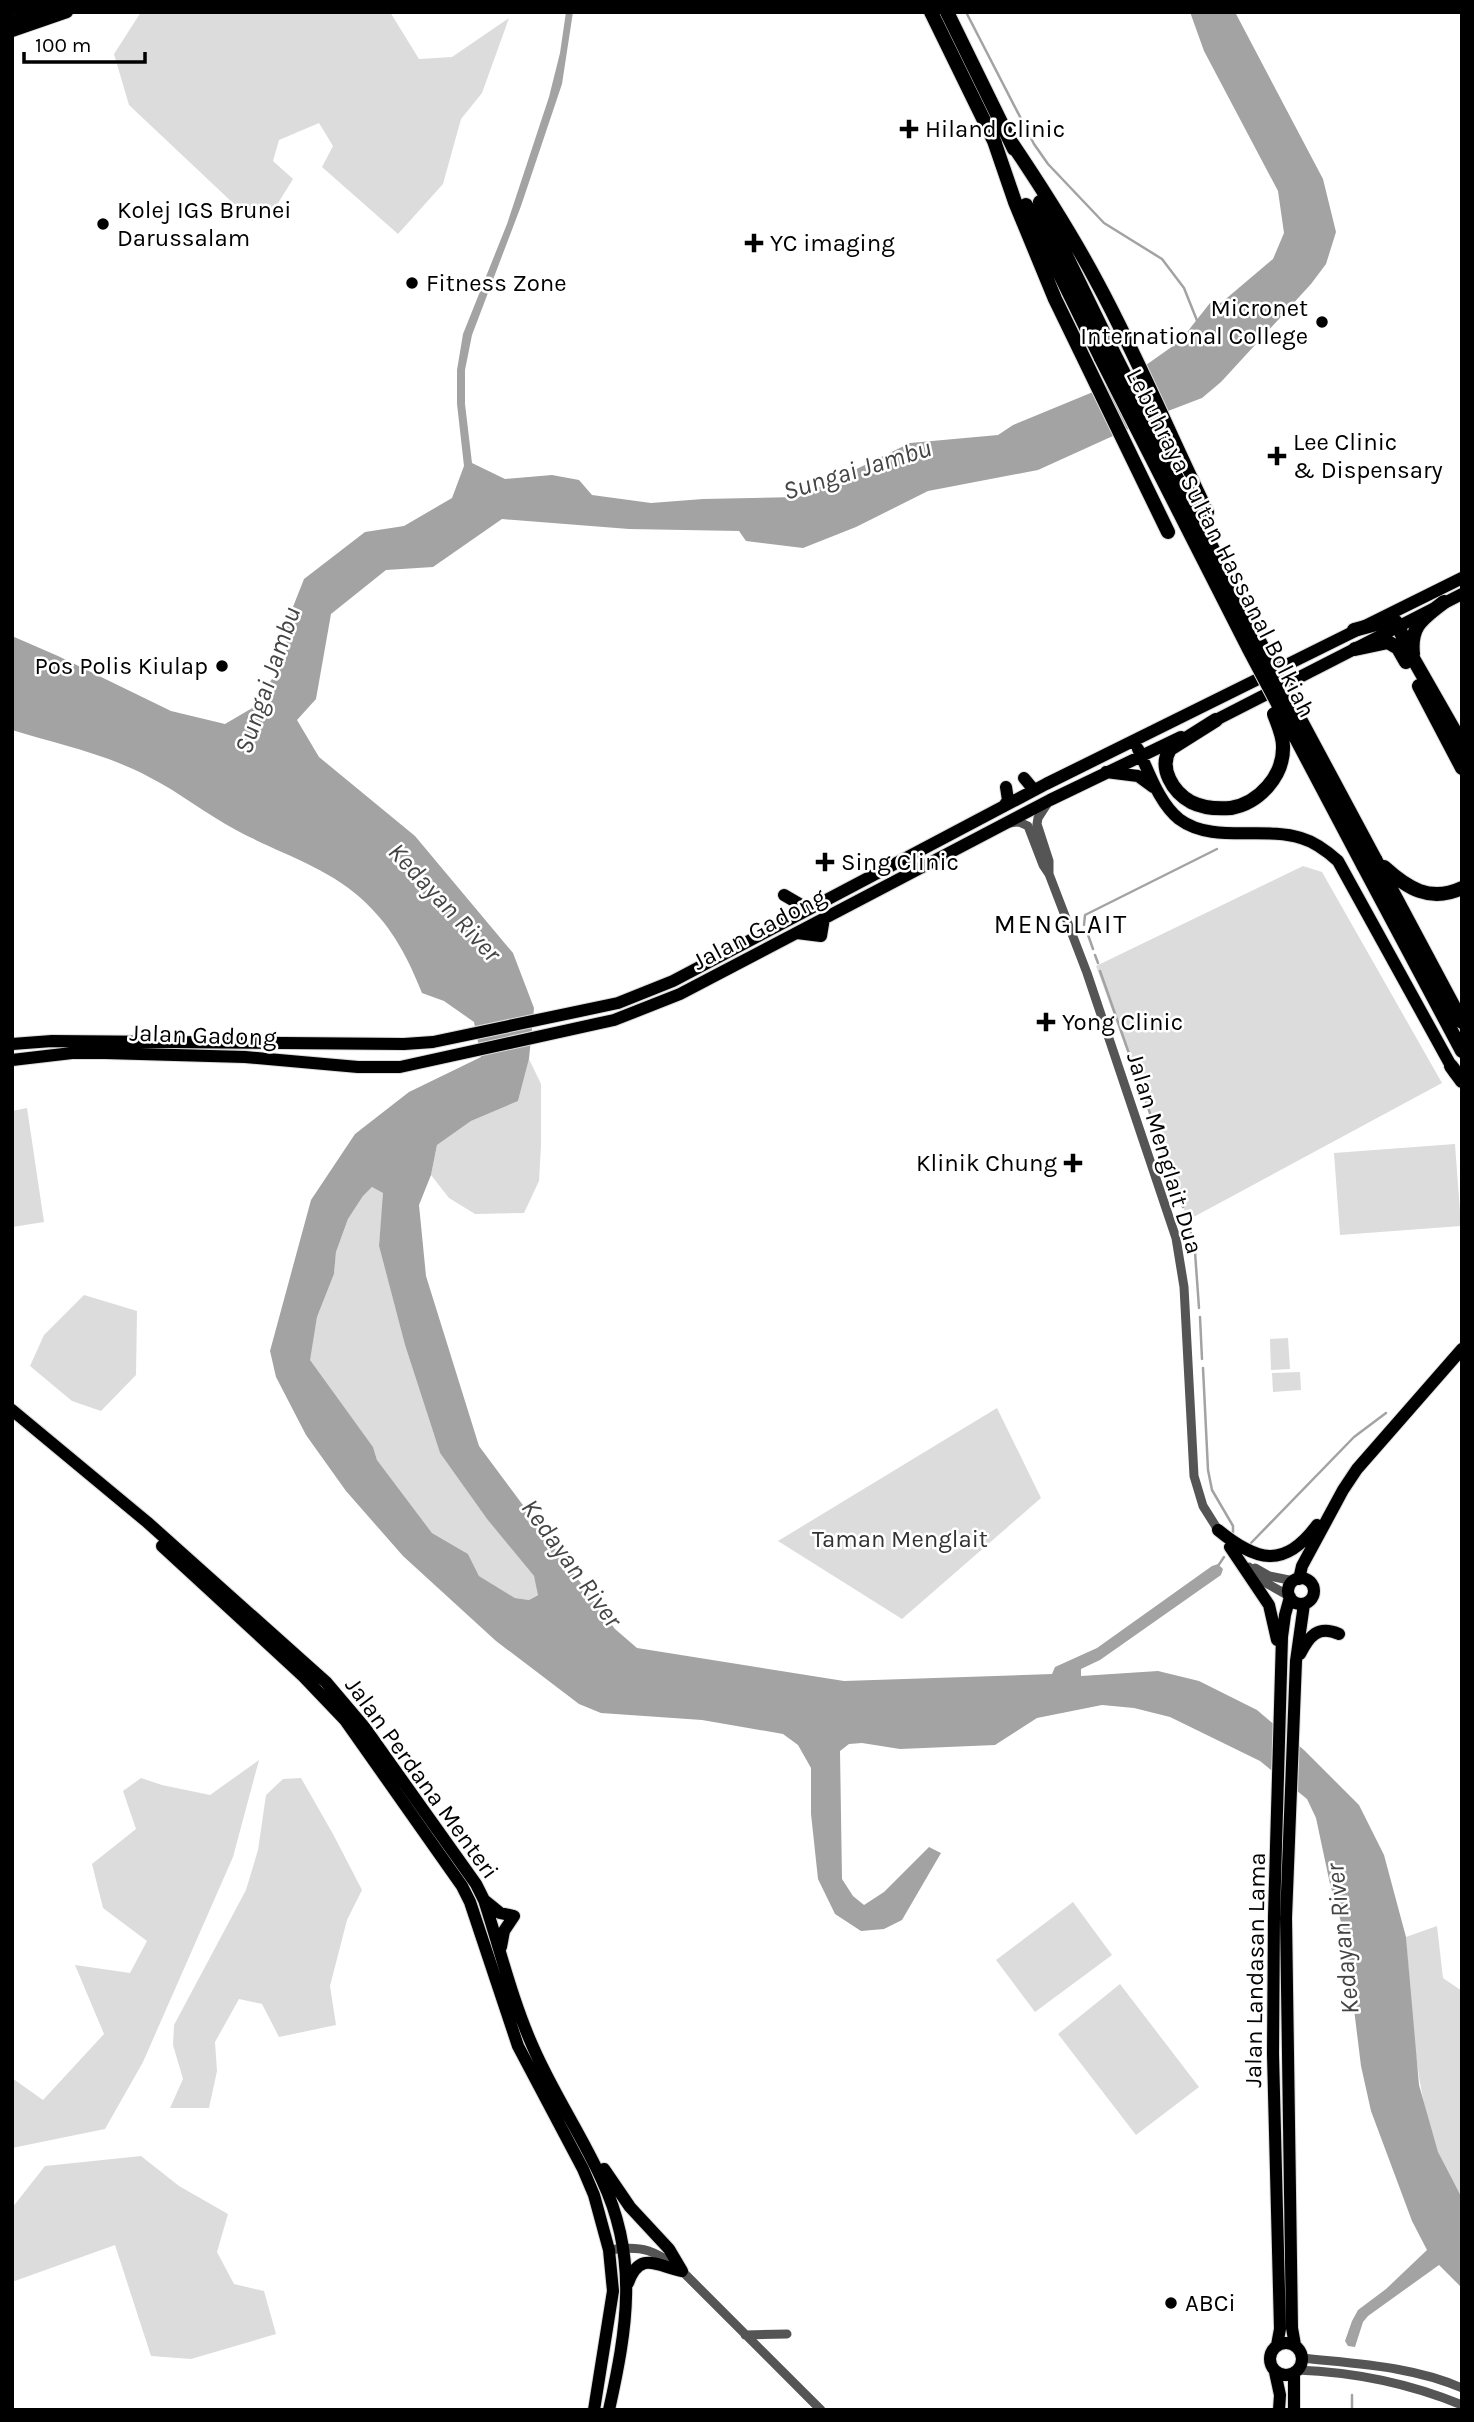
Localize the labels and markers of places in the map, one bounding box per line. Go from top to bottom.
place label: Hiland Clinic [925,115,1065,143]
marker: Hiland Clinic [899,119,919,139]
place label: Kolej IGS Brunei Darussalam [117,196,291,252]
marker: Kolej IGS Brunei Darussalam [95,216,111,232]
place label: YC imaging [770,229,895,257]
marker: YC imaging [744,233,764,253]
place label: Fitness Zone [426,269,567,297]
marker: Fitness Zone [404,275,420,291]
place label: Micronet International College [1080,294,1308,350]
marker: Micronet International College [1314,314,1330,330]
place label: Lee Clinic & Dispensary [1293,428,1443,484]
marker: Lee Clinic & Dispensary [1267,446,1287,466]
place label: Pos Polis Kiulap [34,652,208,680]
marker: Pos Polis Kiulap [214,658,230,674]
place label: Sing Clinic [841,848,959,876]
marker: Sing Clinic [815,852,835,872]
place label: Yong Clinic [1062,1008,1183,1036]
marker: Yong Clinic [1036,1012,1056,1032]
place label: Klinik Chung [916,1149,1057,1177]
marker: Klinik Chung [1063,1153,1083,1173]
place label: ABCi [1185,2289,1236,2317]
marker: ABCi [1163,2295,1179,2311]

